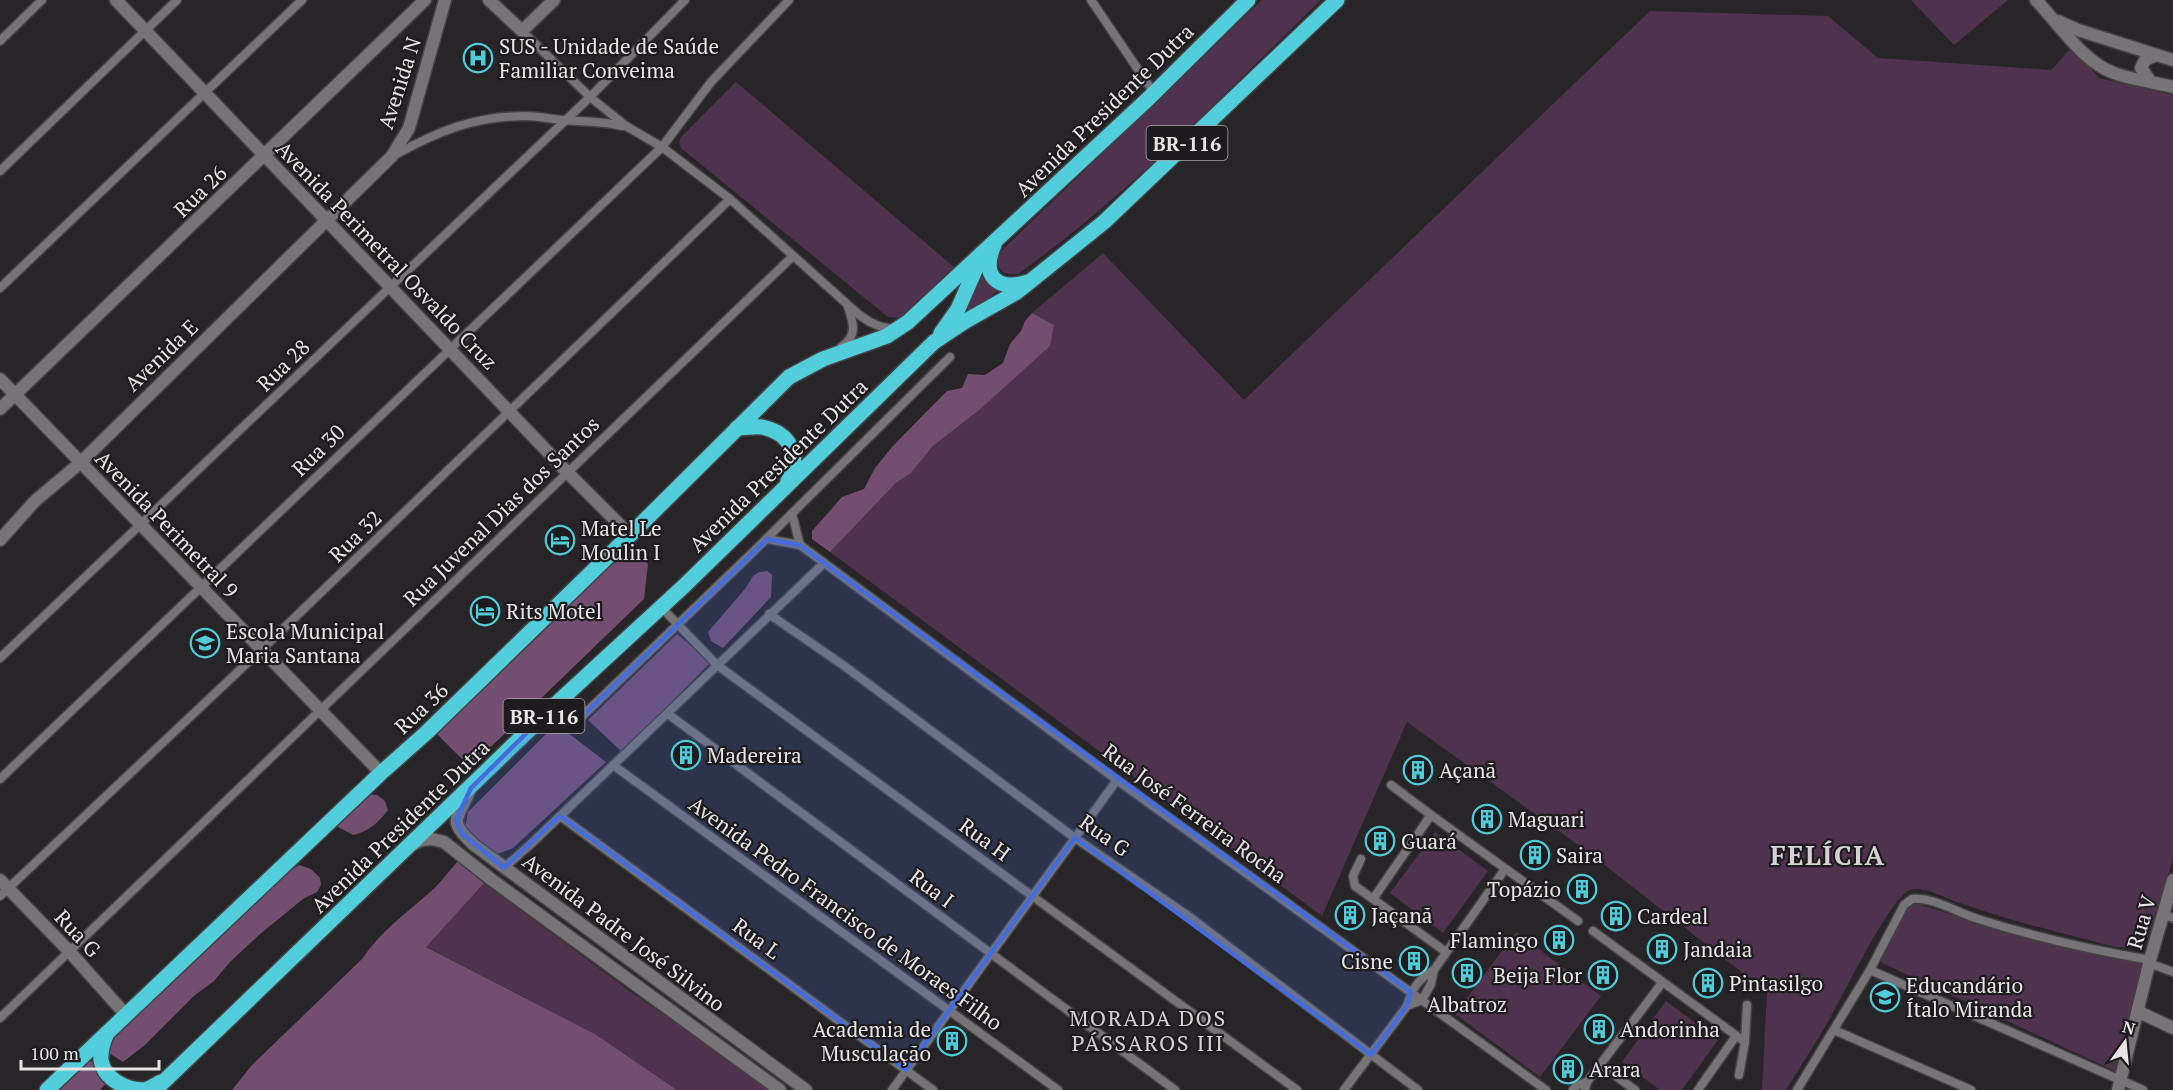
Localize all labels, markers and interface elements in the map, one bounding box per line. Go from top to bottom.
street label: Avenida Presidente Dutra [1009,17,1200,203]
place label: SUS - Unidade de Saúde Familiar Conveima [499,32,719,84]
street label: Avenida N [371,33,427,133]
hospital icon: SUS - Unidade de Saúde Familiar Conveima [462,42,494,74]
road number: BR-116 [1146,126,1228,160]
street label: Avenida Perimetral Osvaldo Cruz [270,135,504,375]
street label: Rua 26 [167,159,233,223]
street label: Avenida E [118,313,204,397]
street label: Rua 28 [250,333,316,397]
street label: Avenida Presidente Dutra [683,372,874,558]
street label: Rua Juvenal Dias dos Santos [397,410,605,612]
street label: Rua 30 [285,418,351,482]
street label: Avenida Perimetral 9 [89,444,245,604]
street label: Rua 32 [322,504,388,568]
place label: Matel Le Moulin I [581,514,662,566]
hotel icon: Matel Le Moulin I [544,524,576,556]
hotel icon: Rits Motel [469,595,501,627]
place label: Rits Motel [506,597,602,625]
place label: Escola Municipal Maria Santana [226,617,384,669]
school or university icon: Escola Municipal Maria Santana [189,627,221,659]
street label: Rua 36 [388,676,454,740]
road number: BR-116 [504,699,584,733]
street label: Avenida Presidente Dutra [305,733,496,919]
street label: Rua José Ferreira Rocha [1097,737,1293,889]
building icon: Madereira [670,739,702,771]
place label: Madereira [707,741,802,769]
building icon: Açanã [1402,754,1434,786]
place label: Açanã [1439,756,1496,784]
street label: Avenida Pedro Francisco de Moraes Filho [684,790,1008,1036]
building icon: Maguari [1471,803,1503,835]
place label: Maguari [1508,805,1585,833]
street label: Rua G [1074,808,1136,863]
street label: Rua H [954,811,1016,867]
building icon: Guará [1364,825,1396,857]
place label: Guará [1401,827,1457,855]
district label: FELÍCIA [1770,837,1886,873]
building icon: Saira [1519,839,1551,871]
place label: Saira [1556,841,1603,869]
street label: Avenida Padre José Silvino [517,847,731,1017]
street label: Rua I [904,862,960,914]
building icon: Topázio [1566,873,1598,905]
place label: Topázio [1487,875,1561,903]
street label: Rua V [2120,891,2162,952]
building icon: Jaçanã [1334,899,1366,931]
building icon: Cardeal [1600,900,1632,932]
place label: Jaçanã [1371,901,1433,929]
place label: Cardeal [1637,902,1708,930]
street label: Rua G [49,903,108,963]
street label: Rua L [727,911,787,965]
building icon: Flamingo [1543,924,1575,956]
place label: Flamingo [1450,926,1538,954]
building icon: Jandaia [1646,933,1678,965]
place label: Jandaia [1683,935,1753,963]
building icon: Cisne [1398,945,1430,977]
place label: Cisne [1341,947,1393,975]
building icon: Albatroz [1451,957,1483,989]
building icon: Beija Flor [1587,959,1619,991]
place label: Beija Flor [1493,961,1582,989]
building icon: Pintasilgo [1692,967,1724,999]
place label: Pintasilgo [1729,969,1823,997]
place label: Educandário Ítalo Miranda [1906,971,2033,1023]
school or university icon: Educandário Ítalo Miranda [1869,981,1901,1013]
place label: Albatroz [1427,990,1507,1018]
district label: MORADA DOS PÁSSAROS III [1069,1003,1227,1057]
north arrow [2095,1012,2155,1072]
building icon: Andorinha [1583,1013,1615,1045]
place label: Academia de Musculação [812,1015,931,1067]
place label: Andorinha [1620,1015,1720,1043]
text: N [2120,1015,2138,1040]
building icon: Academia de Musculação [936,1025,968,1057]
scale bar [21,1033,159,1071]
text: 100 m [30,1041,79,1065]
building icon: Arara [1552,1053,1584,1085]
place label: Arara [1589,1055,1641,1083]

